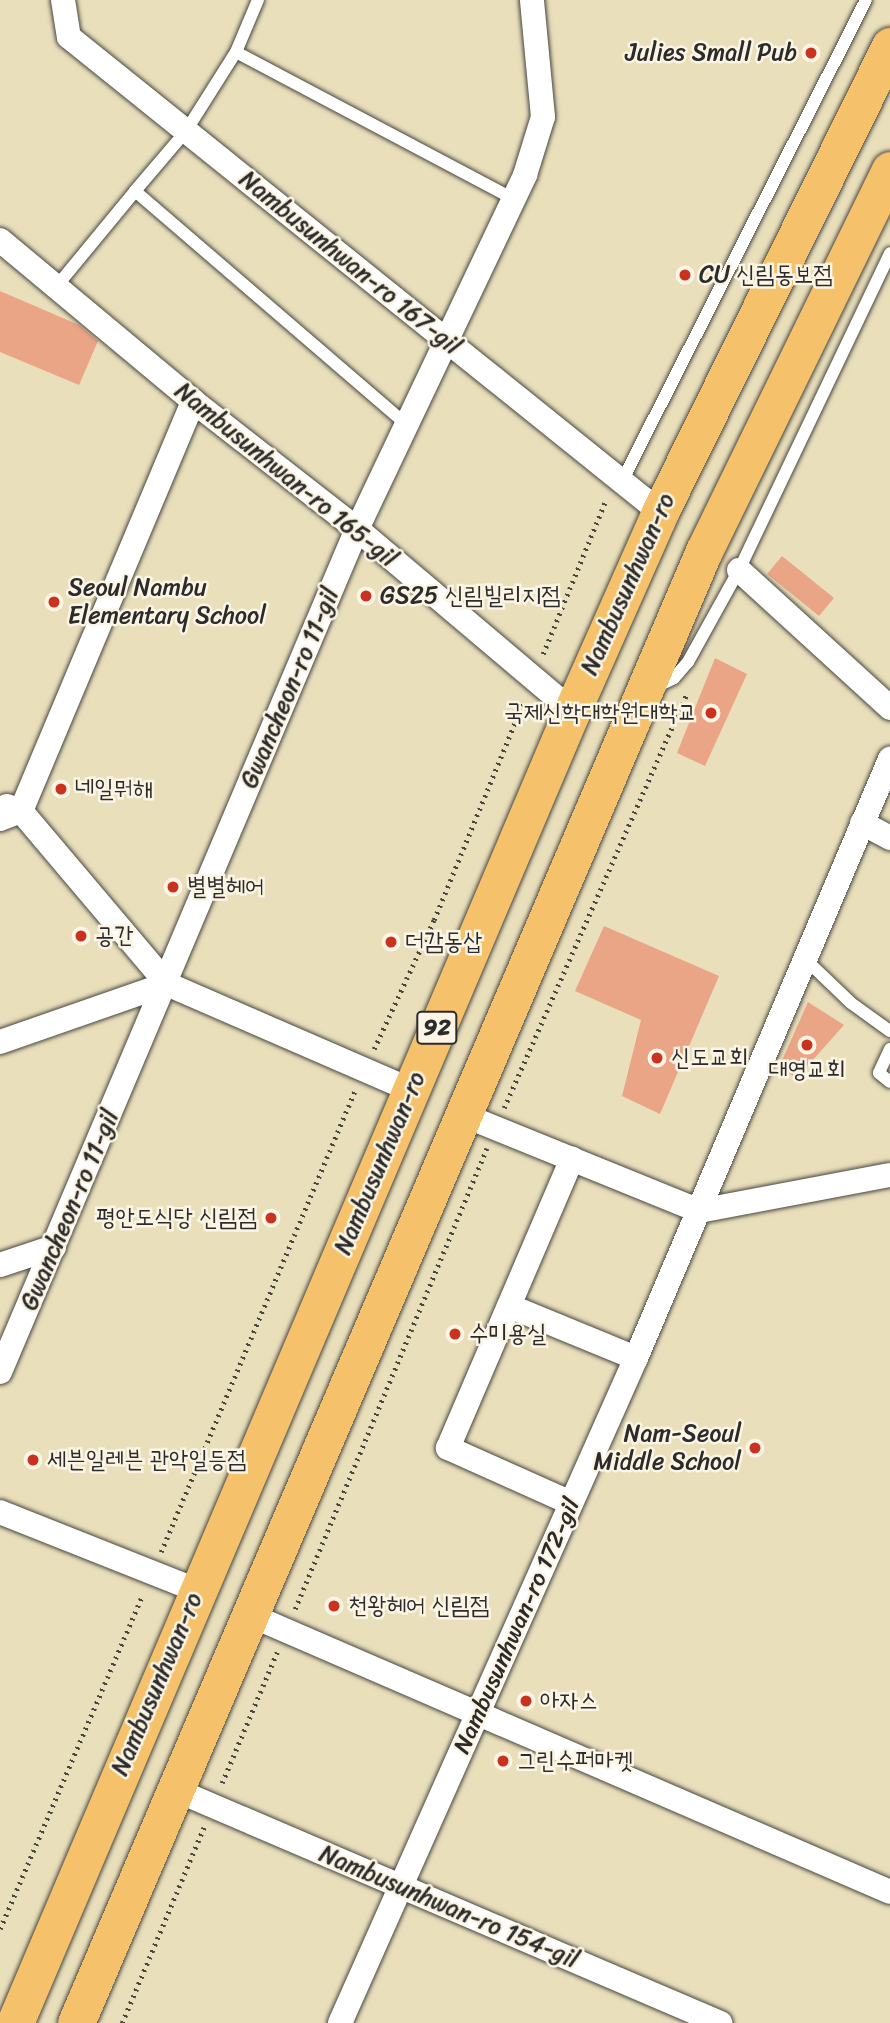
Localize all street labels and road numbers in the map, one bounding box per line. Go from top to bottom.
street label: Nambusunhwan-ro 167-gil [234,165,466,361]
street label: Nambusunhwan-ro 165-gil [169,377,403,573]
street label: Nambusunhwan-ro [575,489,681,679]
street label: Gwancheon-ro 11-gil [235,583,345,793]
road number: 92 [416,1009,458,1048]
street label: Nambusunhwan-ro [329,1067,431,1259]
street label: Gwancheon-ro 11-gil [15,1105,125,1315]
street label: Nambusunhwan-ro 172-gil [448,1494,586,1758]
street label: Nambusunhwan-ro [106,1588,208,1780]
street label: Nambusunhwan-ro 154-gil [315,1839,583,1975]

